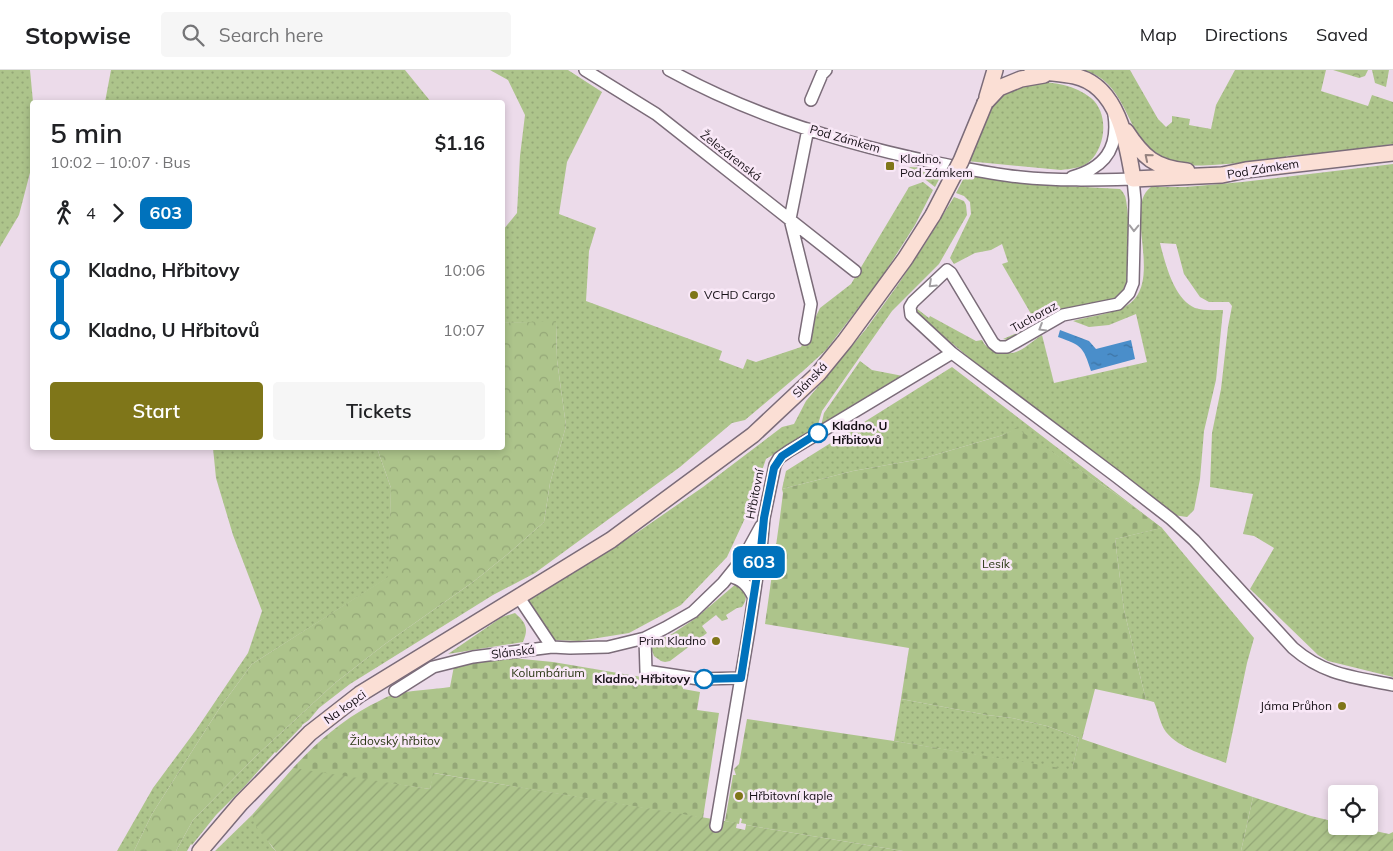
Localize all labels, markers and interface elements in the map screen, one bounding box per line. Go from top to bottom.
search box [161,12,511,57]
text: Stopwise [25,20,131,50]
icon: search [179,21,207,49]
text: Search here [219,23,323,47]
text: Map [1140,23,1177,46]
text: Directions [1205,23,1288,46]
text: Saved [1316,23,1368,46]
text: 5 min [50,115,123,150]
street label: Pod Zámkem [808,121,882,156]
street label: Železárenská [698,127,765,184]
text: $1.16 [435,131,485,155]
place label: Kladno, Pod Zámkem [900,151,973,180]
text: 10:02 – 10:07 · Bus [50,152,191,172]
one-way arrow [1144,154,1153,163]
street label: Pod Zámkem [1226,155,1300,182]
marker: Kladno, Pod Zámkem [884,160,896,172]
icon: walk [50,199,78,227]
icon: forward [104,199,132,227]
text: 603 [150,201,182,224]
text: 4 [86,203,96,223]
one-way arrow [1129,224,1139,232]
text: Kladno, Hřbitovy [88,258,240,282]
text: 10:06 [443,260,485,280]
one-way arrow [928,278,937,287]
place label: VCHD Cargo [704,287,775,302]
marker: VCHD Cargo [688,289,700,301]
street label: Tuchoraz [1008,298,1060,335]
text: Kladno, U Hřbitovů [88,318,259,342]
text: 10:07 [443,320,485,340]
one-way arrow [1038,322,1047,332]
street label: Slánská [789,359,830,401]
button: Start [50,382,263,440]
button: Tickets [273,382,485,440]
place label: Kladno, U Hřbitovů [832,418,887,447]
marker: Kladno, U Hřbitovů [808,423,828,443]
street label: Hřbitovní [742,466,767,520]
line badge: 603 [730,546,788,578]
text: 603 [743,550,775,573]
park label: Lesík [982,556,1011,571]
place label: Prim Kladno [639,633,706,648]
marker: Prim Kladno [710,635,722,647]
street label: Slánská [490,641,536,662]
park label: Kolumbárium [511,665,585,680]
marker: Kladno, Hřbitovy [694,669,714,689]
place label: Kladno, Hřbitovy [594,671,690,686]
street label: Na kopci [321,686,369,727]
place label: Jáma Průhon [1260,698,1332,713]
marker: Jáma Průhon [1336,700,1348,712]
park label: Židovský hřbitov [350,733,441,748]
map controls [1328,785,1378,835]
button: locate [1328,785,1378,835]
place label: Hřbitovní kaple [749,788,833,803]
marker: Hřbitovní kaple [733,790,745,802]

